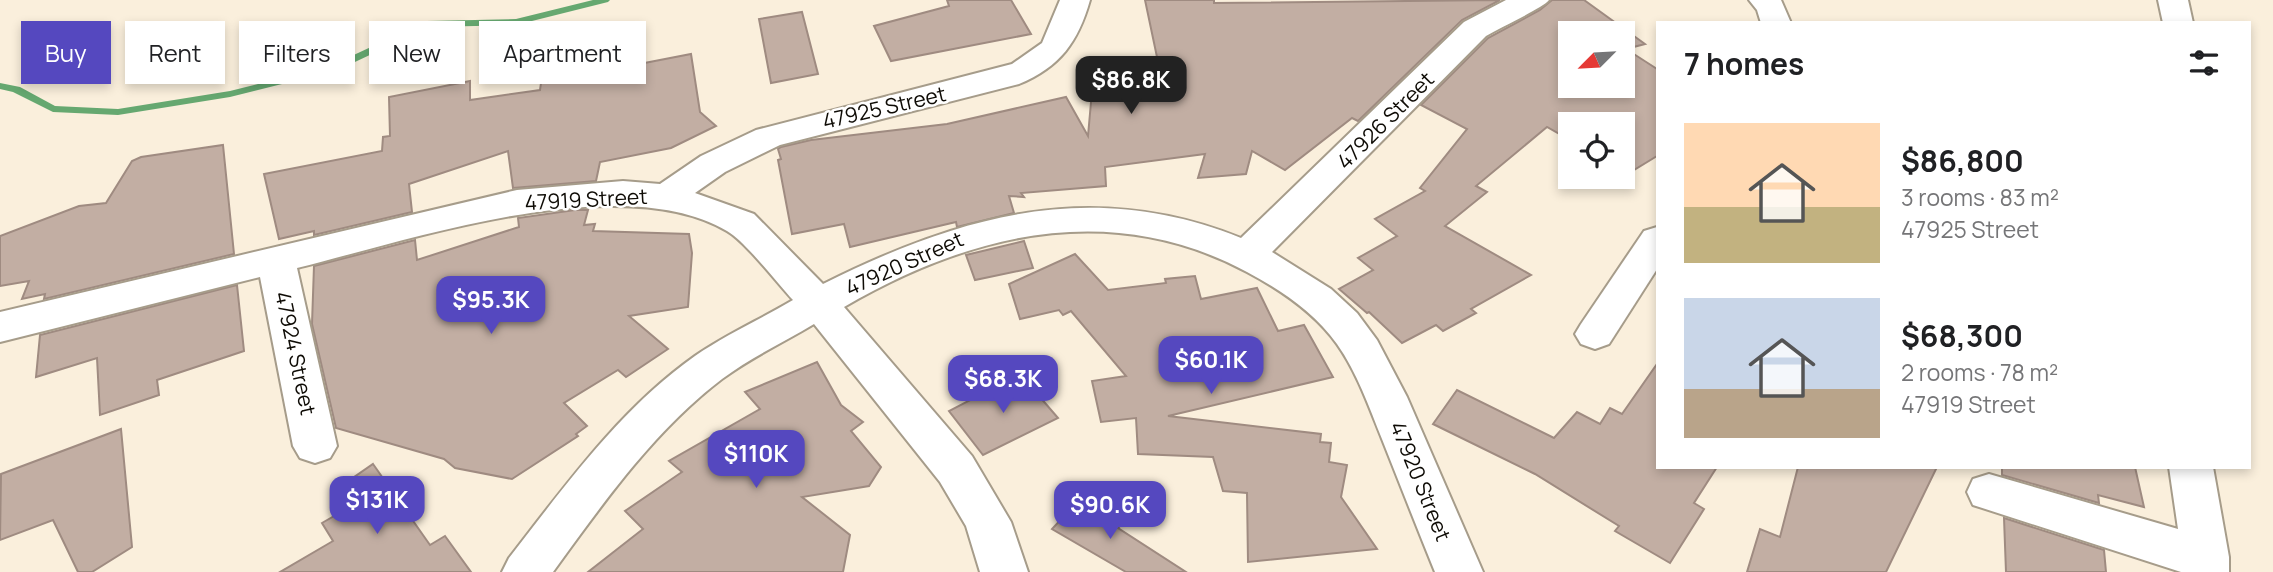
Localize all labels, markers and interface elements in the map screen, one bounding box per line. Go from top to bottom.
chip: Buy [21,21,111,84]
chip: Rent [125,21,225,84]
chip: Filters [239,21,355,84]
chip: New [369,21,465,84]
chip: Apartment [479,21,646,84]
north arrow [1558,21,1634,98]
map controls [1558,21,1635,189]
text: 7 homes [1684,43,1804,84]
icon: filters [2185,44,2223,82]
pin: $86.8K [1074,57,1188,116]
text: $86.8K [1092,63,1170,95]
street label: 47926 Street [1330,65,1440,175]
street label: 47925 Street [819,79,949,135]
button: locate [1558,112,1635,189]
text: $86,800 [1901,140,2024,181]
icon: home [1740,151,1824,235]
text: 3 rooms · 83 m² [1901,181,2059,213]
street label: 47919 Street [524,182,648,216]
text: 47925 Street [1901,213,2039,245]
street label: 47920 Street [840,224,968,302]
pin: $95.3K [434,276,548,336]
text: $95.3K [452,283,530,315]
street label: 47924 Street [269,289,323,417]
text: $68,300 [1901,315,2023,356]
icon: home [1740,326,1824,410]
pin: $60.1K [1154,336,1268,396]
text: $60.1K [1174,343,1248,375]
pin: $68.3K [946,356,1060,415]
text: 2 rooms · 78 m² [1901,356,2058,388]
text: $68.3K [964,362,1042,394]
text: 47919 Street [1901,388,2036,420]
street label: 47920 Street [1384,417,1458,545]
pin: $110K [707,430,805,490]
text: $110K [724,437,788,469]
pin: $131K [328,476,426,536]
pin: $90.6K [1053,482,1167,541]
text: $131K [346,483,408,515]
text: $90.6K [1070,488,1150,520]

